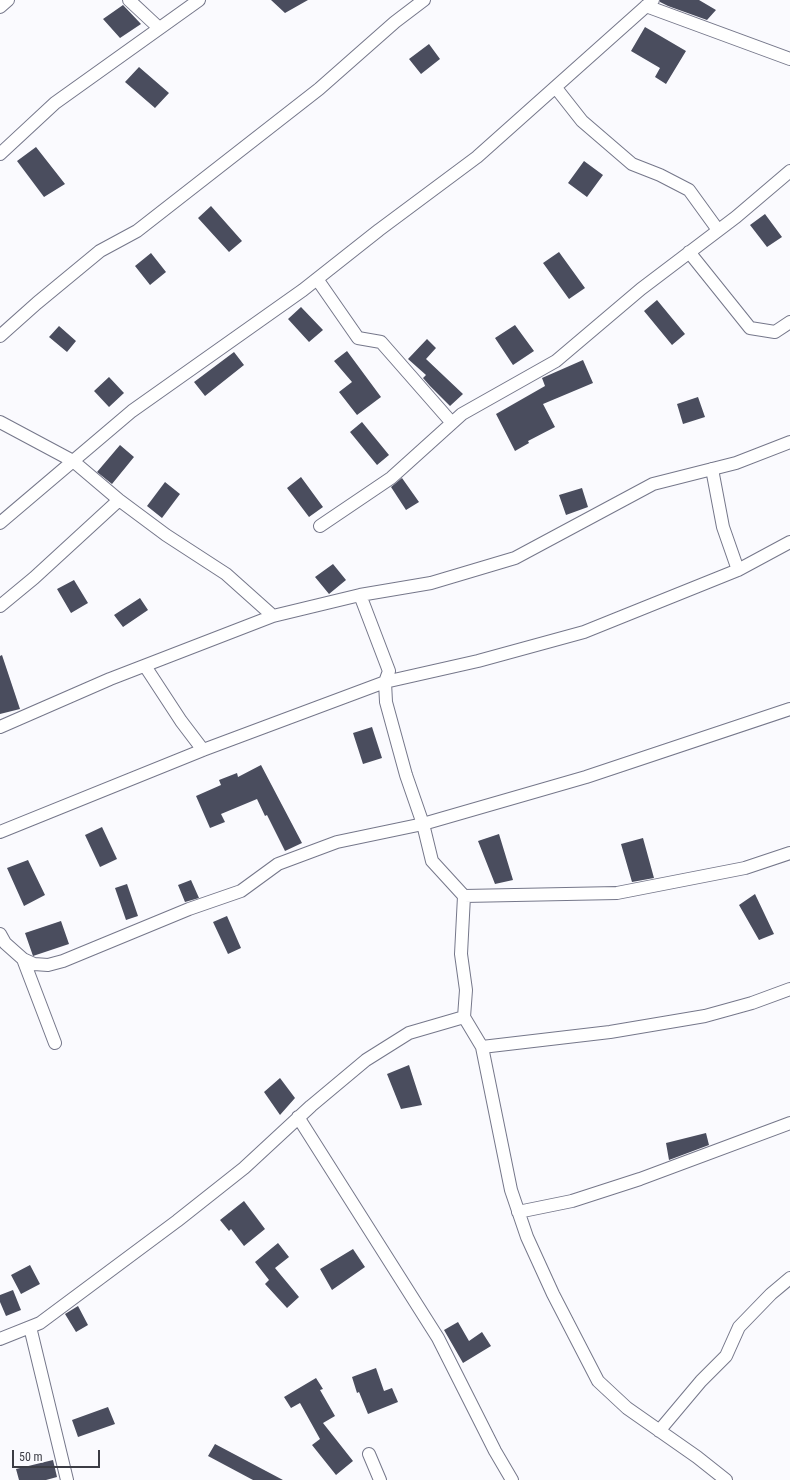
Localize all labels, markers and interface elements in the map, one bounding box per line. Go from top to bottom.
scale bar [14,1442,102,1468]
text: 50 m [19,1450,43,1464]

